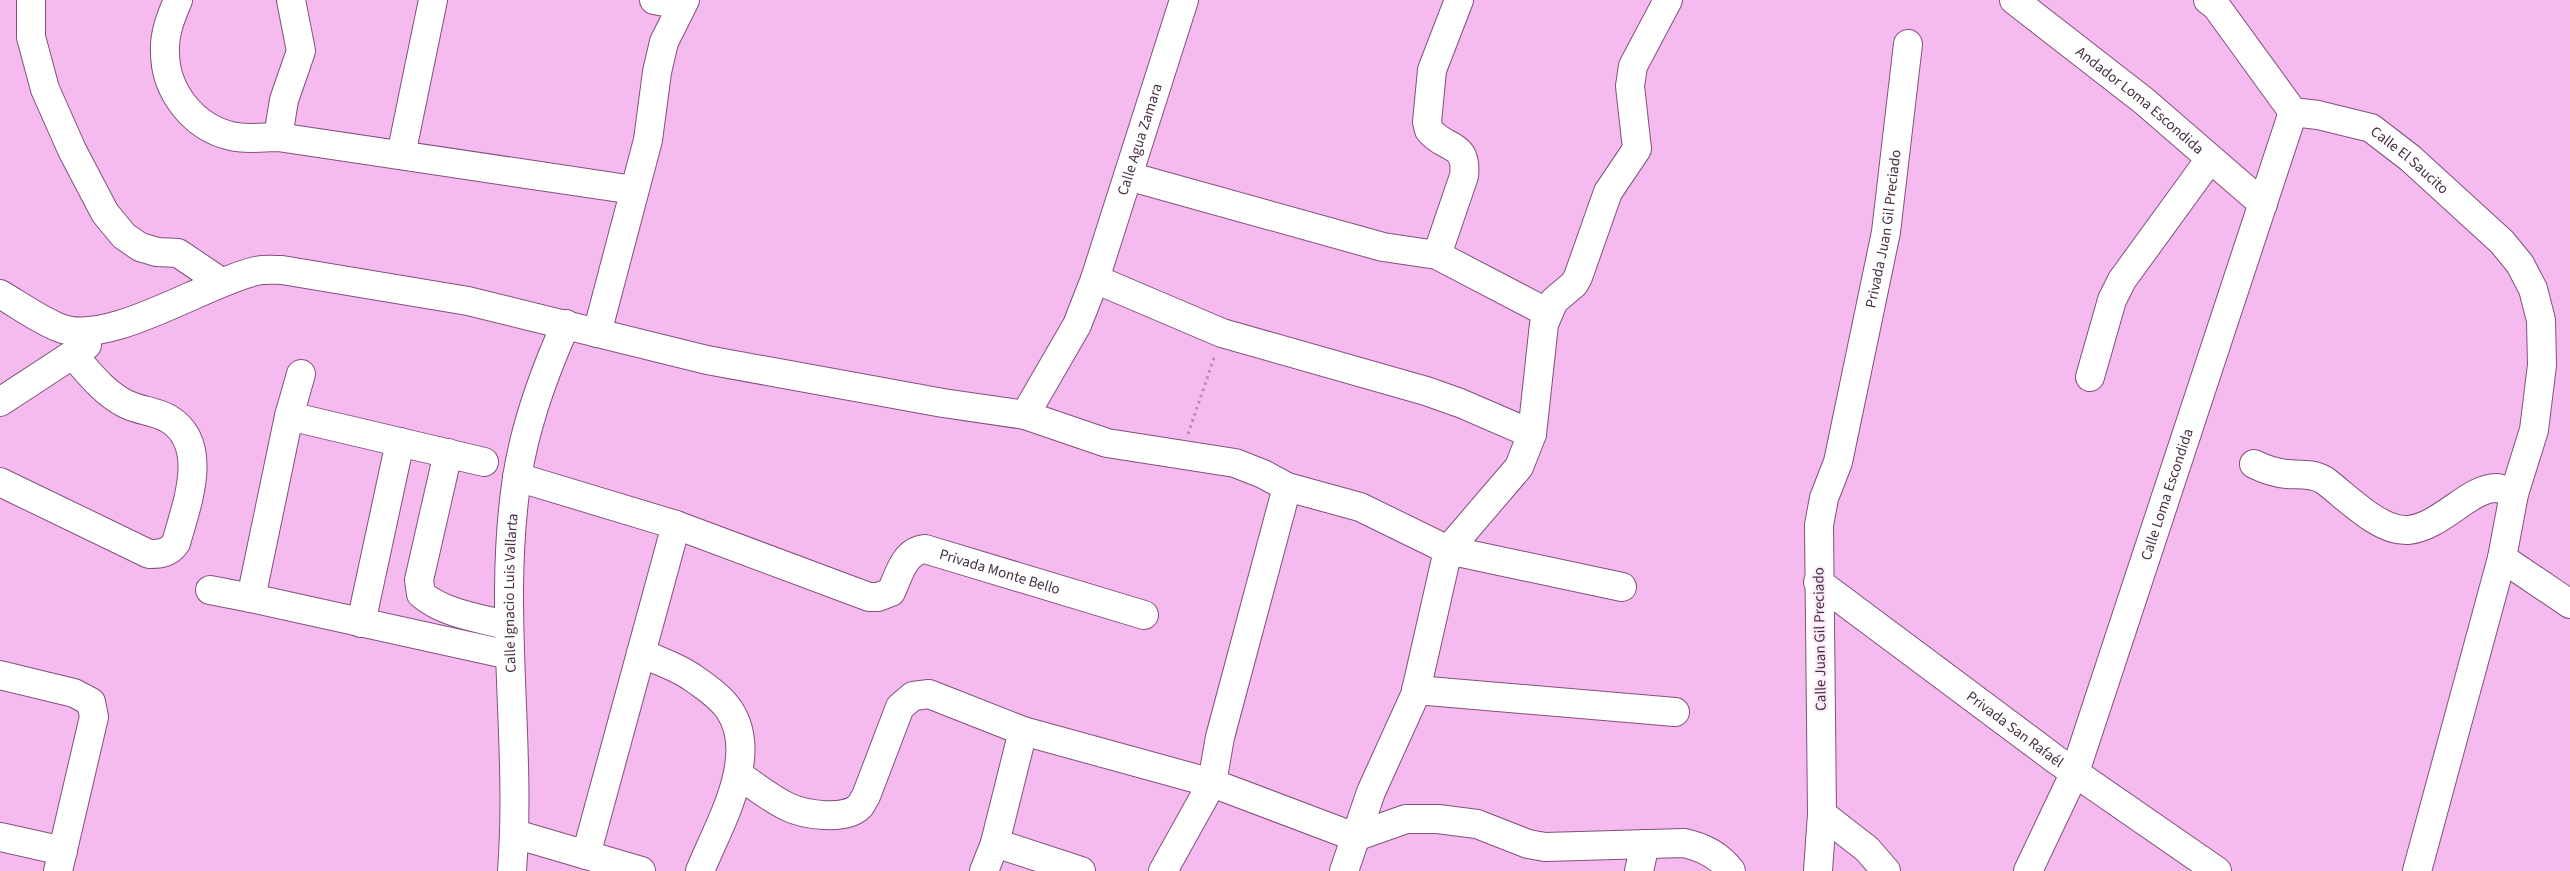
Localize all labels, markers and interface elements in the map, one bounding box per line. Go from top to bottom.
street label: Andador Loma Escondida [2071,41,2209,159]
street label: Calle Agua Zamara [1112,81,1167,198]
street label: Calle El Saucito [2366,121,2453,199]
street label: Privada Juan Gil Preciado [1860,148,1906,310]
street label: Calle Loma Escondida [2135,426,2198,563]
street label: Calle Ignacio Luis Vallarta [498,513,523,673]
street label: Privada Monte Bello [937,543,1063,600]
street label: Calle Juan Gil Preciado [1808,567,1832,711]
street label: Privada San Rafaél [1962,686,2068,773]

